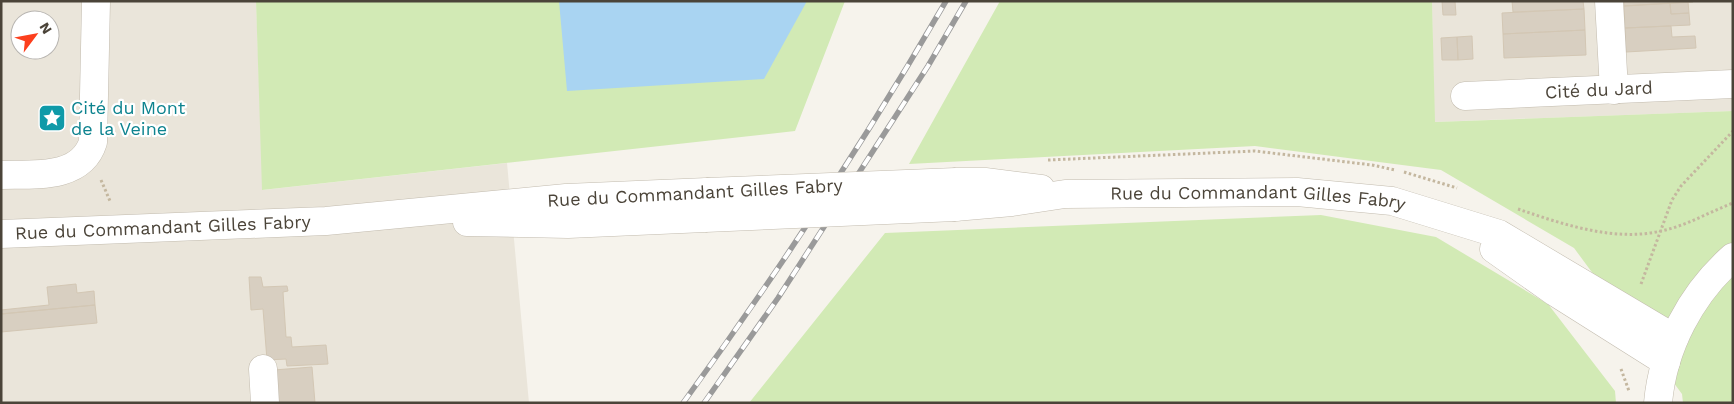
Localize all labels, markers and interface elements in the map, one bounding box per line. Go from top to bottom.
north arrow [10,10,60,60]
text: N [36,19,56,37]
street label: Cité du Jard [1545,77,1653,102]
place label: Cité du Mont de la Veine [71,97,186,139]
place icon: Cité du Mont de la Veine [37,103,67,133]
street label: Rue du Commandant Gilles Fabry [547,174,844,211]
street label: Rue du Commandant Gilles Fabry [1110,181,1409,215]
street label: Rue du Commandant Gilles Fabry [14,211,312,243]

